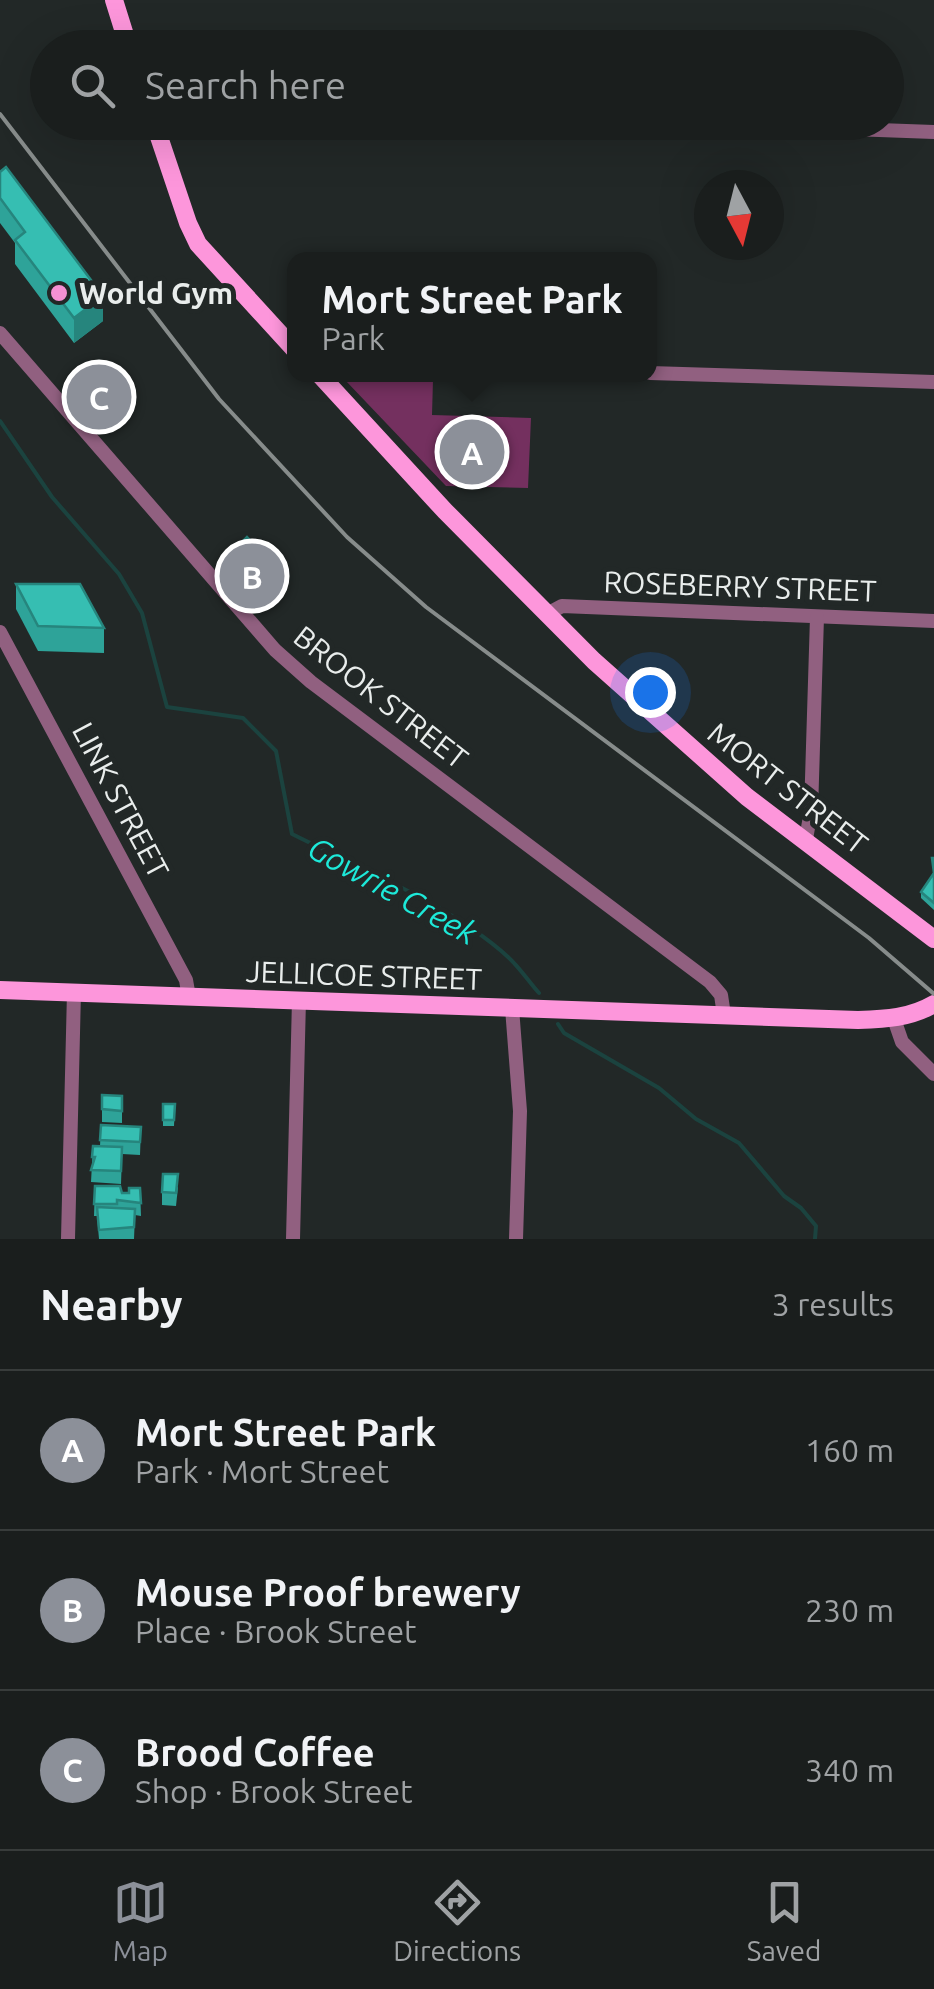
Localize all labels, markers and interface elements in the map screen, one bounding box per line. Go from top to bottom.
search box [30,30,904,140]
icon: search [65,58,120,113]
text: Search here [145,64,346,106]
north arrow [694,170,784,260]
popup [287,252,657,382]
place label: World Gym [79,276,233,310]
text: Mort Street Park [321,278,623,320]
marker: World Gym [48,282,70,304]
text: Park [321,320,385,356]
pin: C [66,360,132,434]
pin: A [440,414,504,490]
pin: B [220,538,284,614]
street label: ROSEBERRY STREET [603,564,877,608]
street label: BROOK STREET [287,619,475,775]
your location [625,667,676,718]
street label: MORT STREET [701,715,875,861]
street label: LINK STREET [66,717,176,884]
water label: Gowrie Creek [302,829,484,952]
street label: JELLICOE STREET [245,954,483,996]
text: Nearby [40,1281,183,1328]
text: 3 results [772,1286,894,1322]
text: Mort Street Park [135,1411,436,1453]
text: A [61,1432,84,1468]
text: 160 m [805,1432,894,1468]
text: Park · Mort Street [135,1453,389,1489]
text: Mouse Proof brewery [135,1571,521,1613]
text: B [62,1592,83,1628]
text: 230 m [805,1592,894,1628]
text: Place · Brook Street [135,1613,417,1649]
text: Brood Coffee [135,1731,375,1773]
text: C [62,1752,83,1788]
text: 340 m [805,1752,894,1788]
text: Shop · Brook Street [135,1773,413,1809]
tab: Map [113,1875,168,1966]
tab: Directions [393,1875,521,1966]
tab: Saved [747,1875,821,1966]

